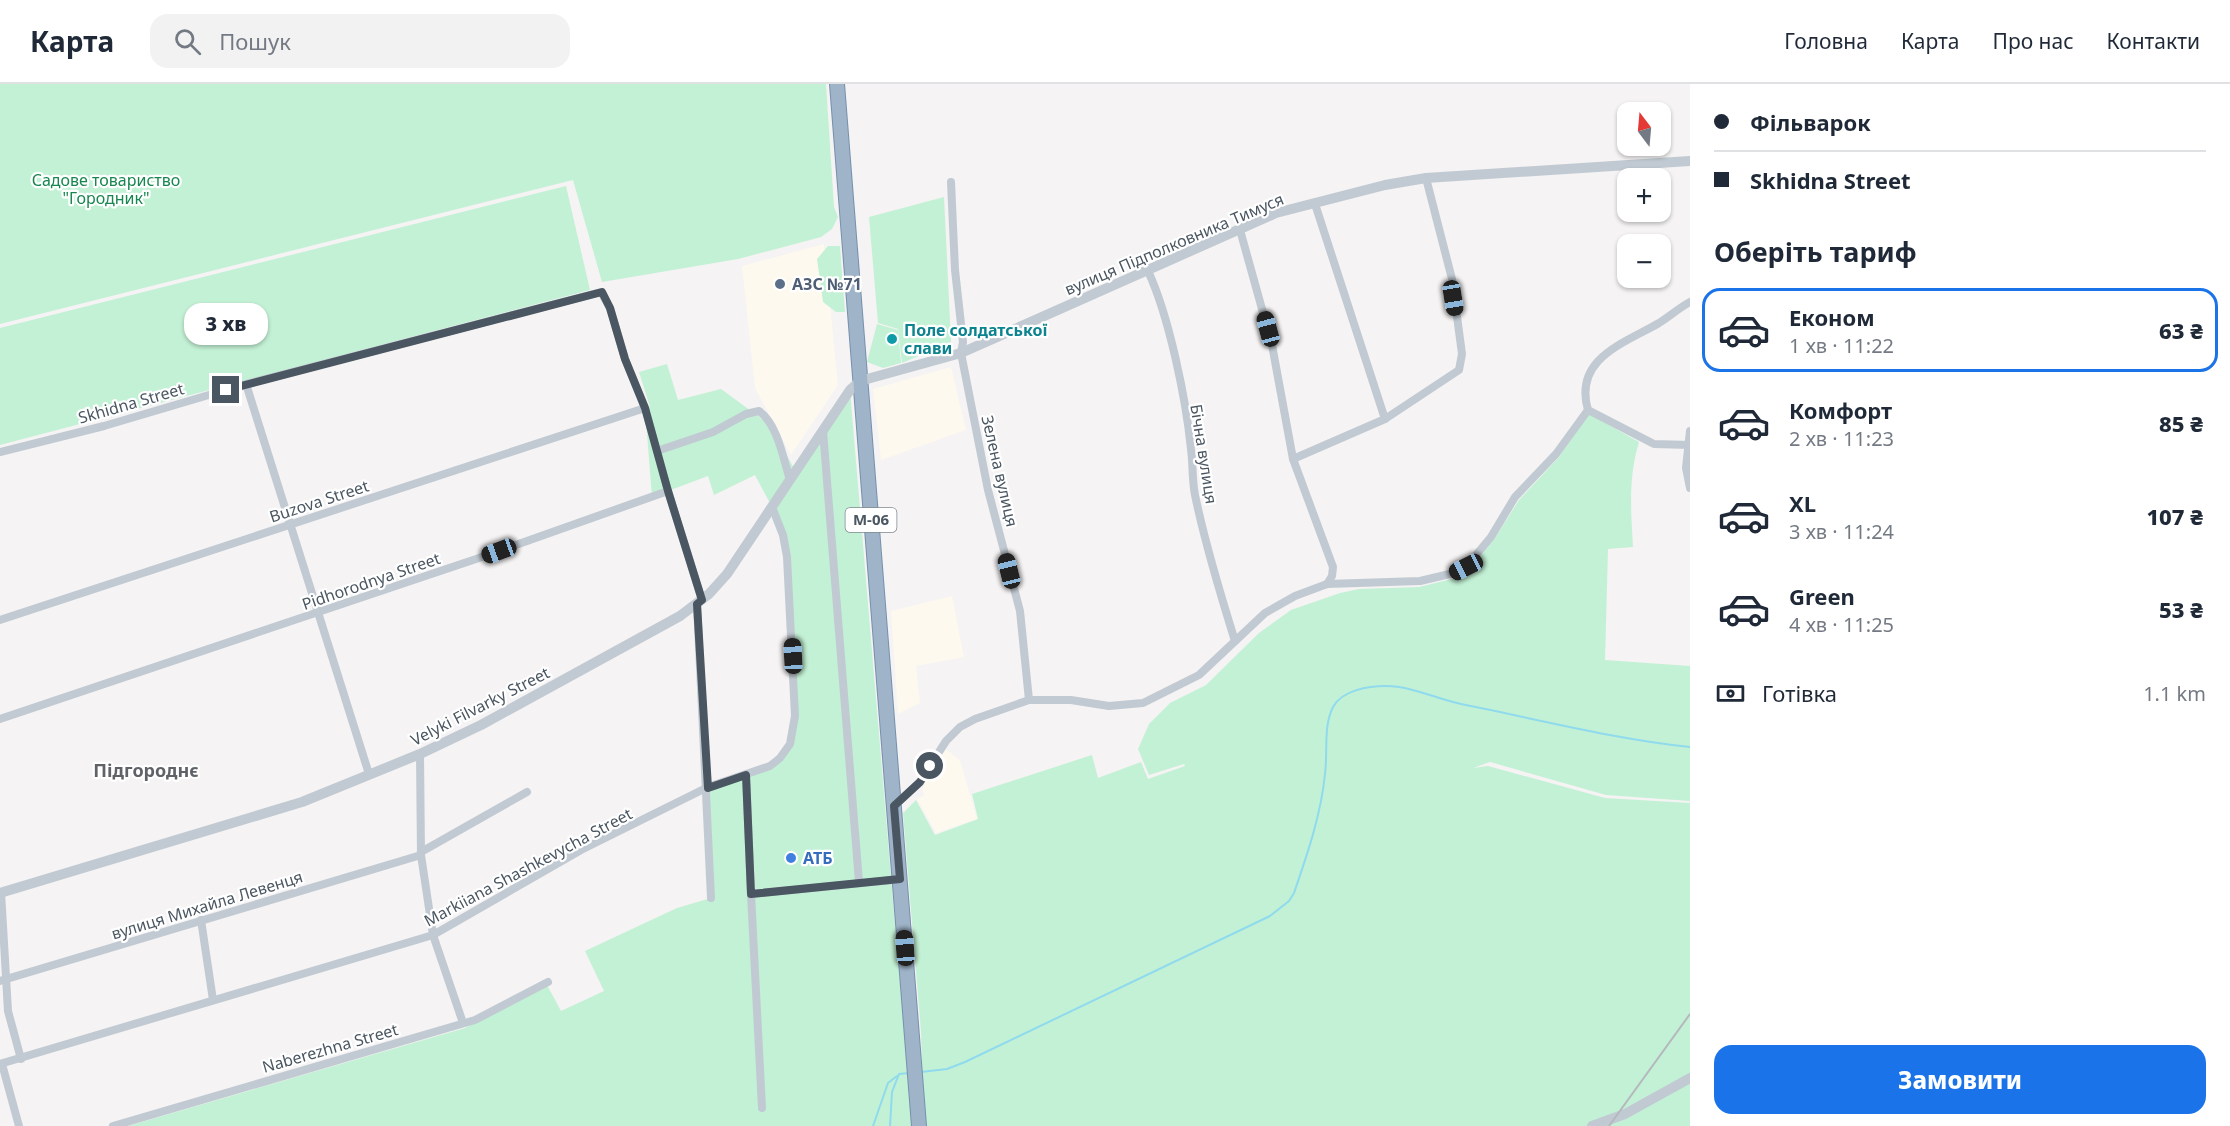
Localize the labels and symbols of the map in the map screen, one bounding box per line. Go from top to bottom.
north arrow [1617,102,1671,156]
park label: Садове товариство "Городник" [32,169,180,209]
street label: вулиця Підполковника Тимуся [1061,188,1287,300]
place label: АЗС №71 [792,273,862,295]
marker: АЗС №71 [773,277,787,291]
car [1441,279,1465,317]
callout: 3 хв [184,303,268,345]
car [1255,309,1281,349]
place label: Поле солдатської слави [904,319,1048,359]
marker: Поле солдатської слави [885,332,899,346]
route end [212,376,239,403]
street label: Skhidna Street [76,377,187,429]
street label: Бічна вулиця [1185,402,1223,506]
street label: Зелена вулиця [976,413,1024,529]
street label: Buzova Street [267,475,372,527]
road number: М-06 [846,508,896,532]
car [479,536,519,566]
street label: Pidhorodnya Street [299,547,443,615]
car [996,551,1022,591]
car [1446,551,1486,583]
car [783,638,803,674]
street label: Velyki Filvarky Street [407,661,553,751]
route start [916,752,943,779]
district label: Підгороднє [93,758,199,782]
street label: Markiiana Shashkevycha Street [420,802,636,931]
place label: АТБ [803,847,833,869]
marker: АТБ [784,851,798,865]
street label: вулиця Михайла Левенця [109,865,305,945]
car [895,929,915,967]
street label: Naberezhna Street [260,1018,401,1078]

